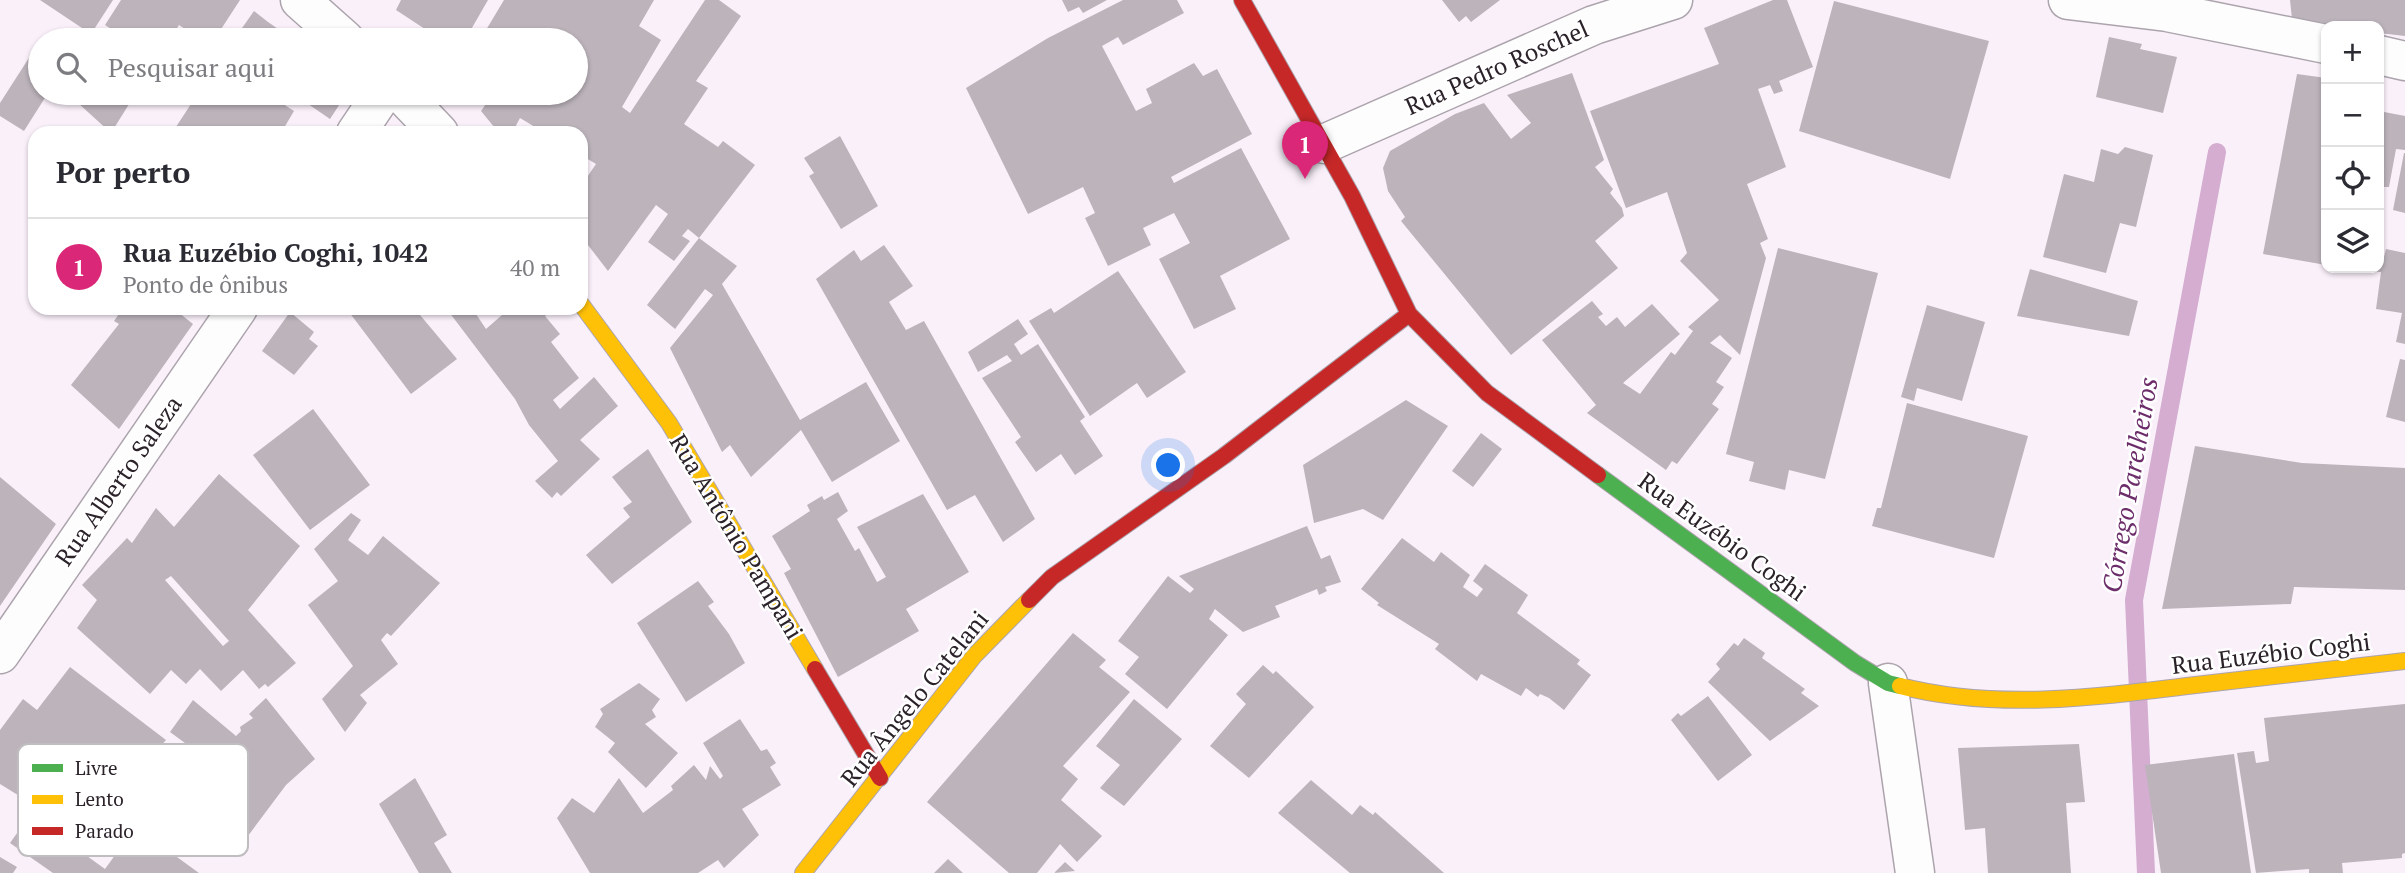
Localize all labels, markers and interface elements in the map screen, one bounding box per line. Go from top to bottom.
street label: Rua Pedro Roschel [1400,12,1593,122]
map controls [2321,21,2384,273]
button: + [2321,21,2384,84]
search box [28,28,588,105]
icon: search [52,48,90,86]
text: Pesquisar aqui [108,50,275,84]
button: − [2321,84,2384,147]
pin: 1 [1282,121,1328,179]
button: locate [2321,147,2384,210]
text: Por perto [56,152,190,192]
button: layers [2321,210,2384,273]
text: Rua Euzébio Coghi, 1042 [123,235,429,269]
text: 1 [73,252,86,283]
text: 40 m [510,252,560,283]
text: Ponto de ônibus [123,269,288,300]
water label: Córrego Parelheiros [2093,374,2165,595]
street label: Rua Alberto Saleza [48,389,189,572]
street label: Rua Antônio Pampani [663,428,811,645]
your location [1151,448,1185,482]
street label: Rua Euzébio Coghi [1632,465,1813,608]
street label: Rua Ângelo Catelani [833,604,995,793]
street label: Rua Euzébio Coghi [2170,625,2372,681]
legend [18,744,248,856]
text: Livre [75,755,118,780]
text: Lento [75,786,124,811]
text: Parado [75,818,134,843]

